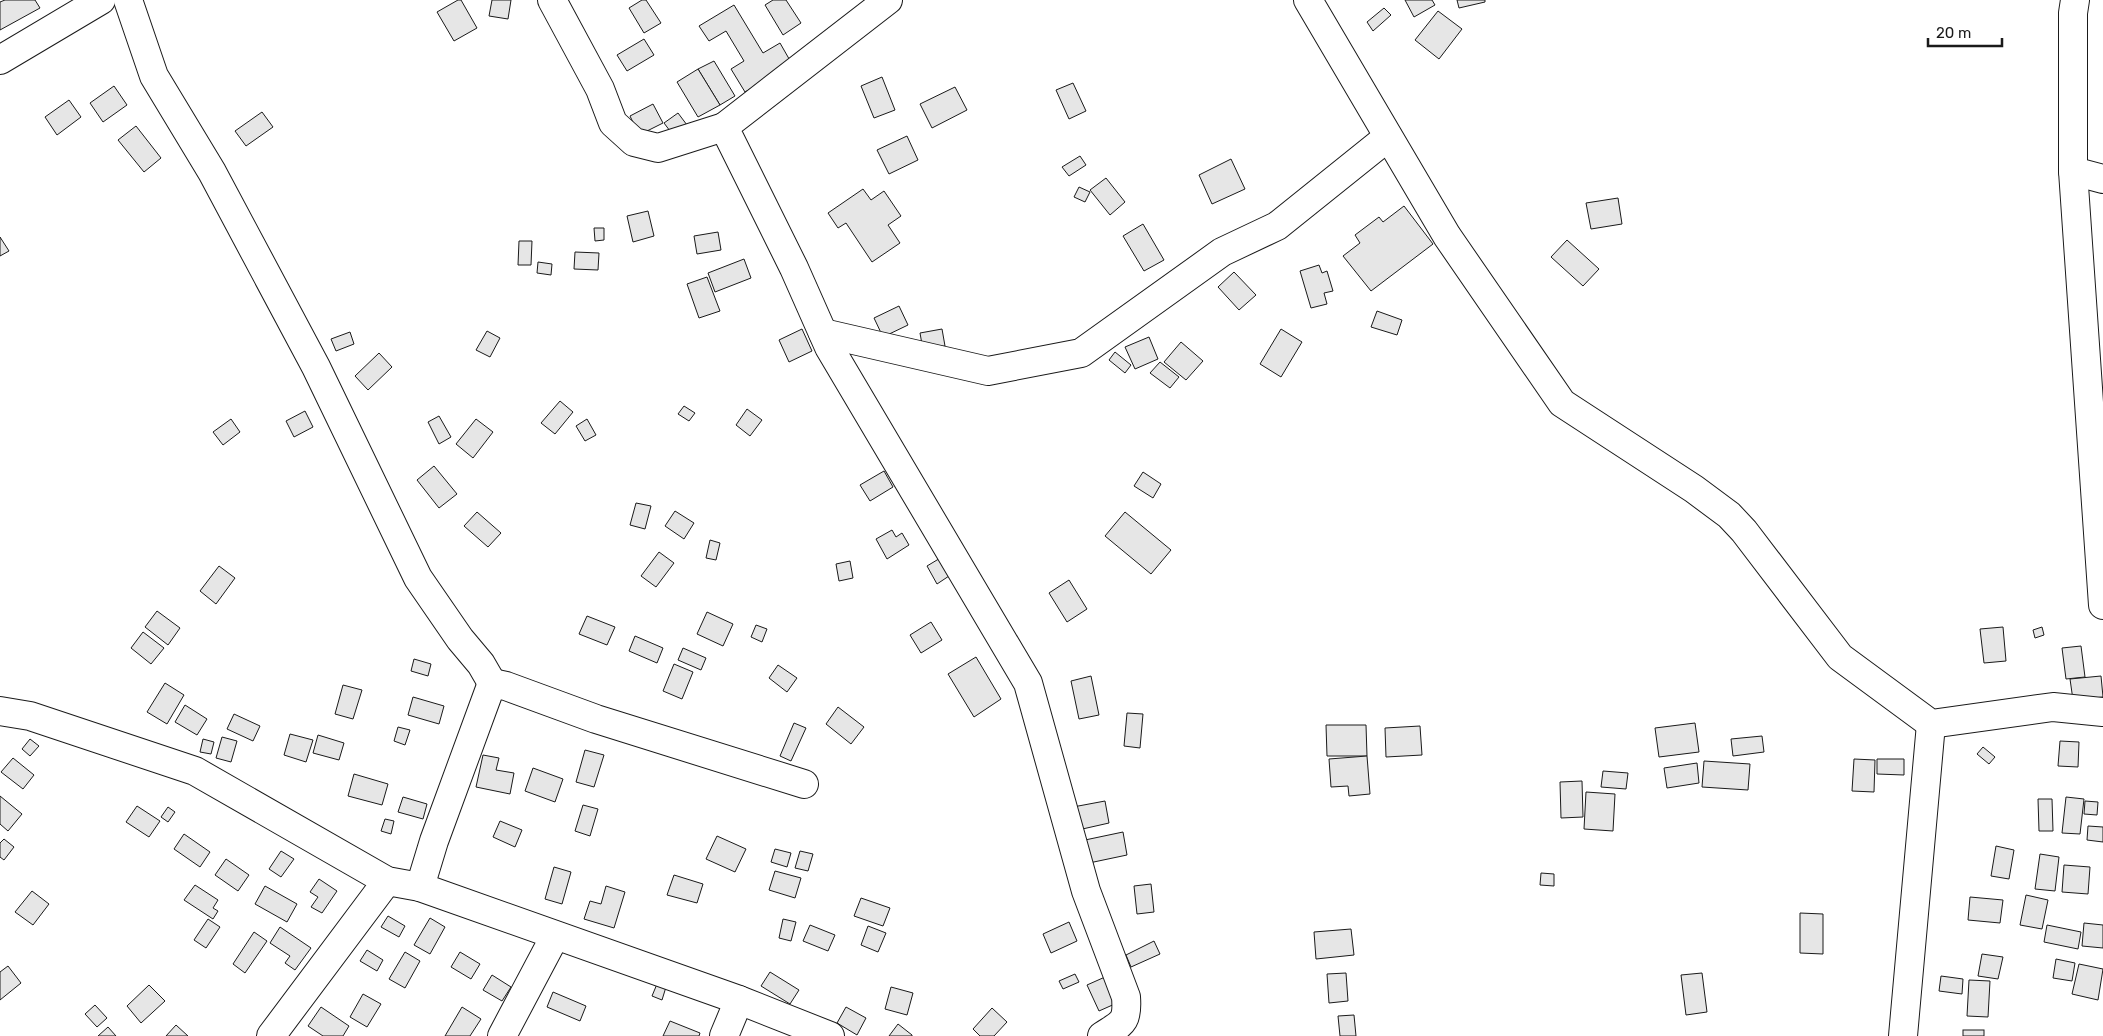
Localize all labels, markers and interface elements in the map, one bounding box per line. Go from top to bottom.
scale bar [1928,15,2002,47]
text: 20 m [1936,24,1971,42]

